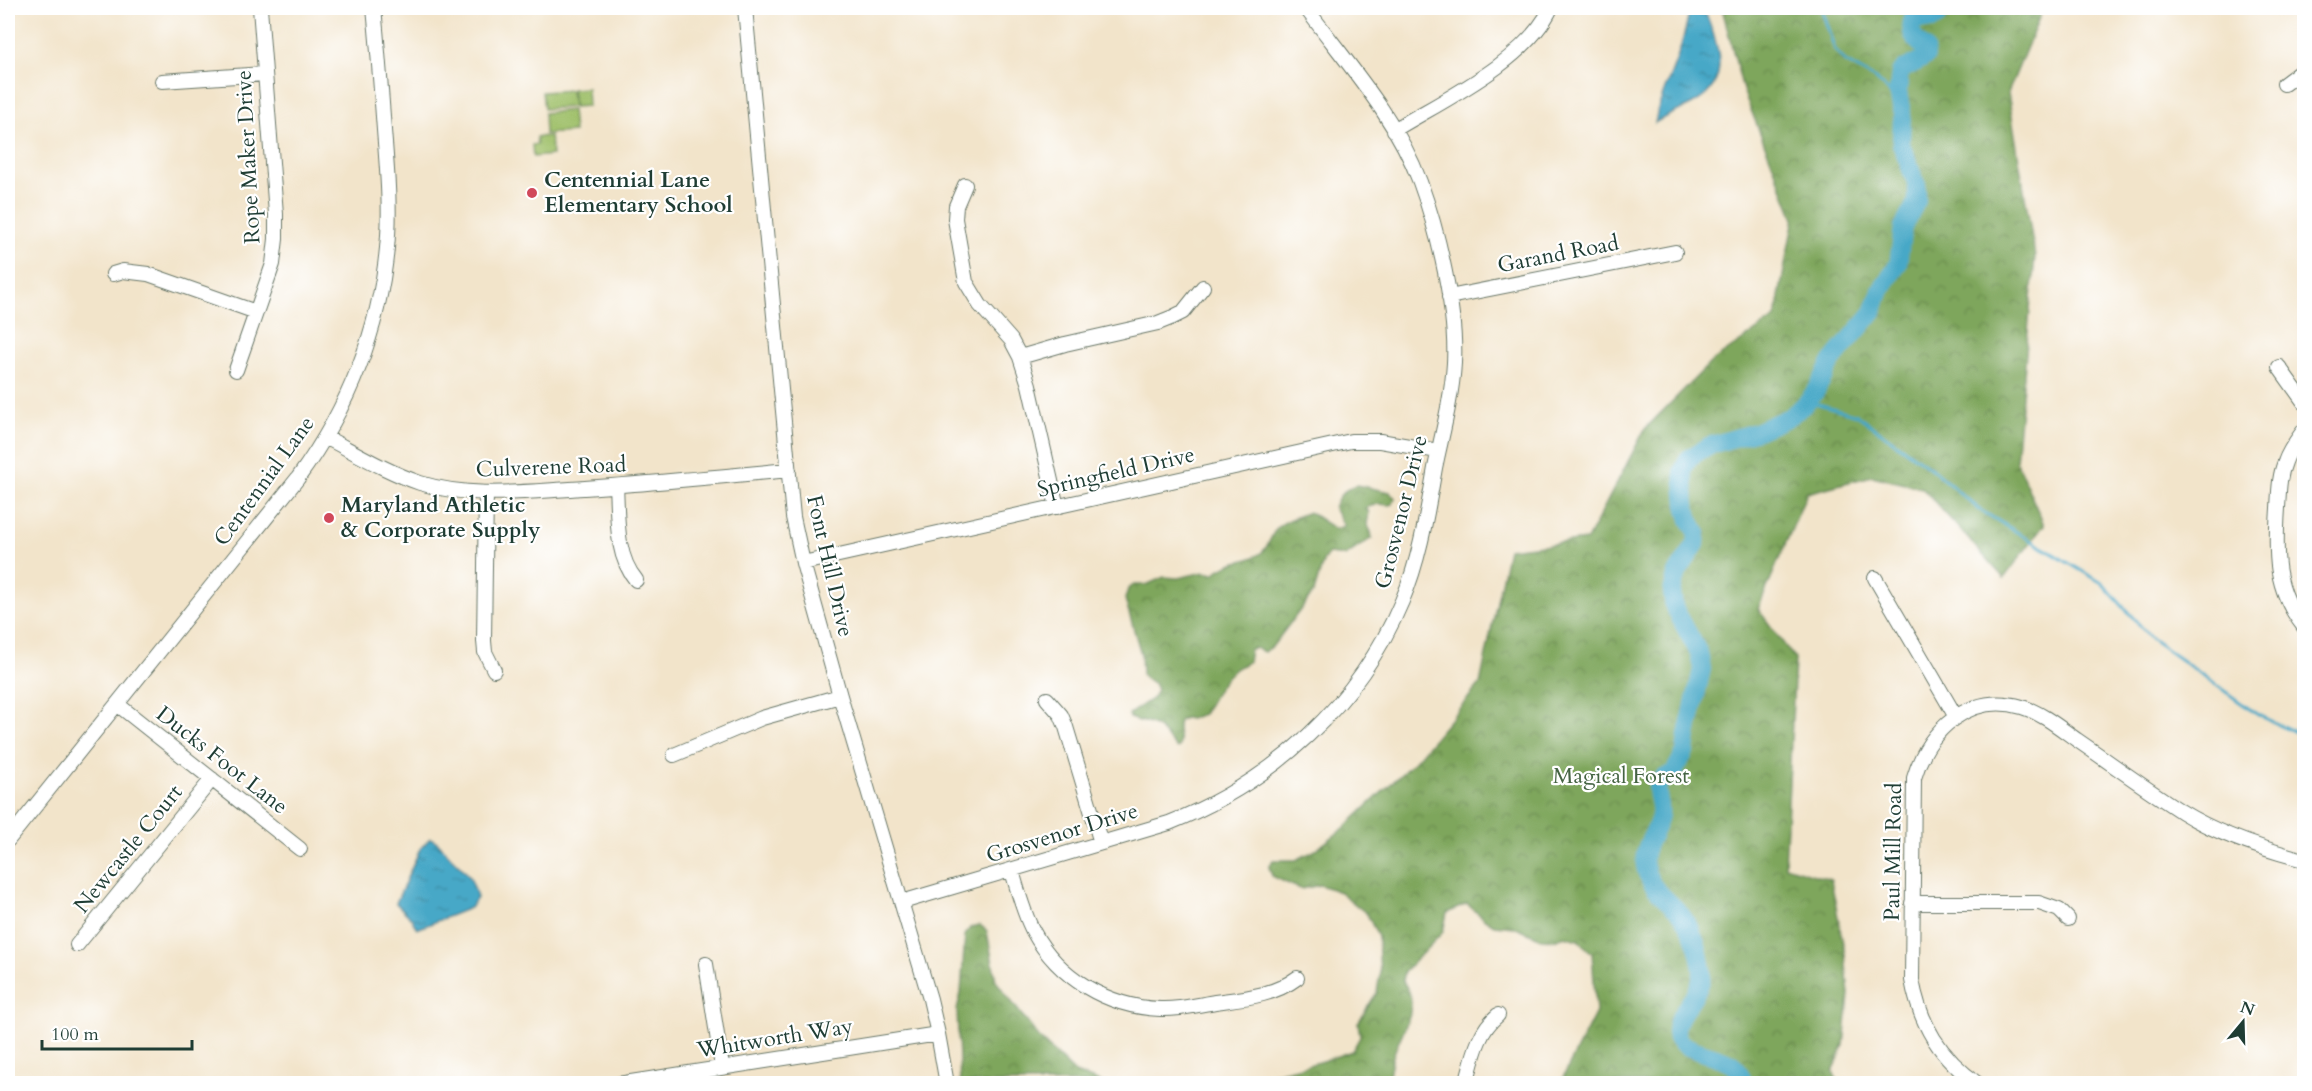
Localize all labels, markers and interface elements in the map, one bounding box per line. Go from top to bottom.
street label: Rope Maker Drive [228,69,268,245]
place label: Centennial Lane Elementary School [544,165,733,220]
marker: Centennial Lane Elementary School [525,186,539,200]
street label: Garand Road [1495,227,1621,280]
street label: Centennial Lane [207,410,321,552]
street label: Grosvenor Drive [1367,432,1435,592]
street label: Springfield Drive [1034,439,1198,505]
street label: Culverene Road [475,449,627,485]
place label: Maryland Athletic & Corporate Supply [341,490,541,545]
street label: Font Hill Drive [799,492,861,640]
marker: Maryland Athletic & Corporate Supply [322,511,336,525]
street label: Ducks Foot Lane [150,699,294,821]
park label: Magical Forest [1553,761,1689,791]
street label: Newcastle Court [67,778,189,920]
street label: Paul Mill Road [1877,782,1909,921]
street label: Grosvenor Drive [982,796,1142,870]
north arrow [2213,992,2273,1052]
text: N [2237,996,2258,1021]
street label: Whitworth Way [694,1011,855,1065]
scale bar [42,1013,192,1051]
text: 100 m [51,1022,99,1047]

